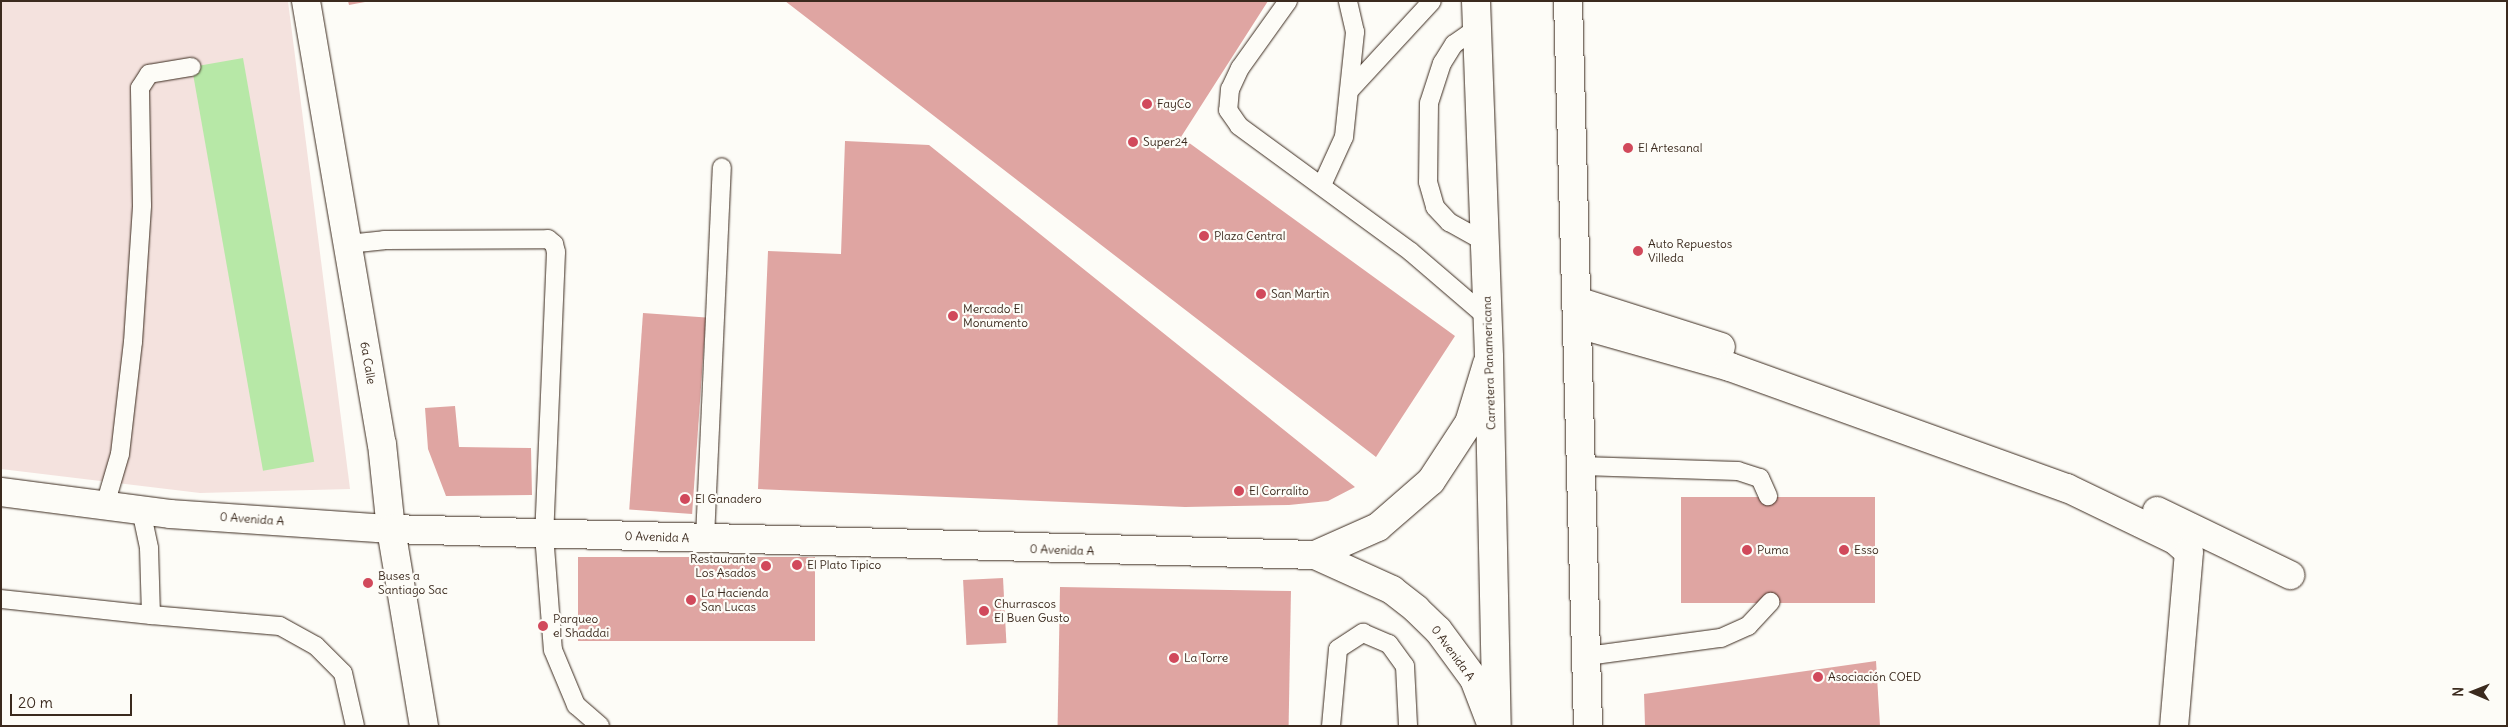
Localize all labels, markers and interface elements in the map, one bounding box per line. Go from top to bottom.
place label: FayCo [1157,97,1191,111]
marker: FayCo [1141,98,1153,110]
place label: Super24 [1143,135,1188,149]
marker: Super24 [1127,136,1139,148]
place label: El Artesanal [1638,141,1702,155]
marker: El Artesanal [1622,142,1634,154]
place label: Plaza Central [1214,229,1285,243]
marker: Plaza Central [1198,230,1210,242]
place label: Auto Repuestos Villeda [1648,237,1732,265]
marker: Auto Repuestos Villeda [1632,245,1644,257]
place label: San Martin [1271,287,1329,301]
marker: San Martin [1255,288,1267,300]
street label: Carretera Panamericana [1479,296,1499,430]
place label: Mercado El Monumento [963,302,1028,330]
marker: Mercado El Monumento [947,310,959,322]
street label: 6a Calle [357,341,379,385]
place label: El Corralito [1249,484,1309,498]
marker: El Corralito [1233,485,1245,497]
place label: El Ganadero [695,492,762,506]
marker: El Ganadero [679,493,691,505]
street label: 0 Avenida A [219,510,285,528]
street label: 0 Avenida A [624,529,690,545]
street label: 0 Avenida A [1029,542,1095,558]
place label: Puma [1757,543,1789,557]
place label: Esso [1854,543,1879,557]
marker: Puma [1741,544,1753,556]
marker: Esso [1838,544,1850,556]
place label: Restaurante Los Asados [690,552,756,580]
place label: El Plato Tipico [807,558,881,572]
marker: El Plato Tipico [791,559,803,571]
marker: Restaurante Los Asados [760,560,772,572]
place label: Buses a Santiago Sac [378,569,448,597]
marker: Buses a Santiago Sac [362,577,374,589]
place label: La Hacienda San Lucas [701,586,769,614]
marker: La Hacienda San Lucas [685,594,697,606]
place label: Churrascos El Buen Gusto [994,597,1070,625]
marker: Churrascos El Buen Gusto [978,605,990,617]
place label: Parqueo el Shaddai [553,612,609,640]
marker: Parqueo el Shaddai [537,620,549,632]
street label: 0 Avenida A [1428,623,1478,683]
place label: La Torre [1184,651,1228,665]
marker: La Torre [1168,652,1180,664]
north arrow [2448,667,2498,717]
place label: Asociación COED [1828,670,1921,684]
marker: Asociación COED [1812,671,1824,683]
scale bar [12,684,135,716]
text: N [2449,687,2467,697]
text: 20 m [18,693,53,712]

